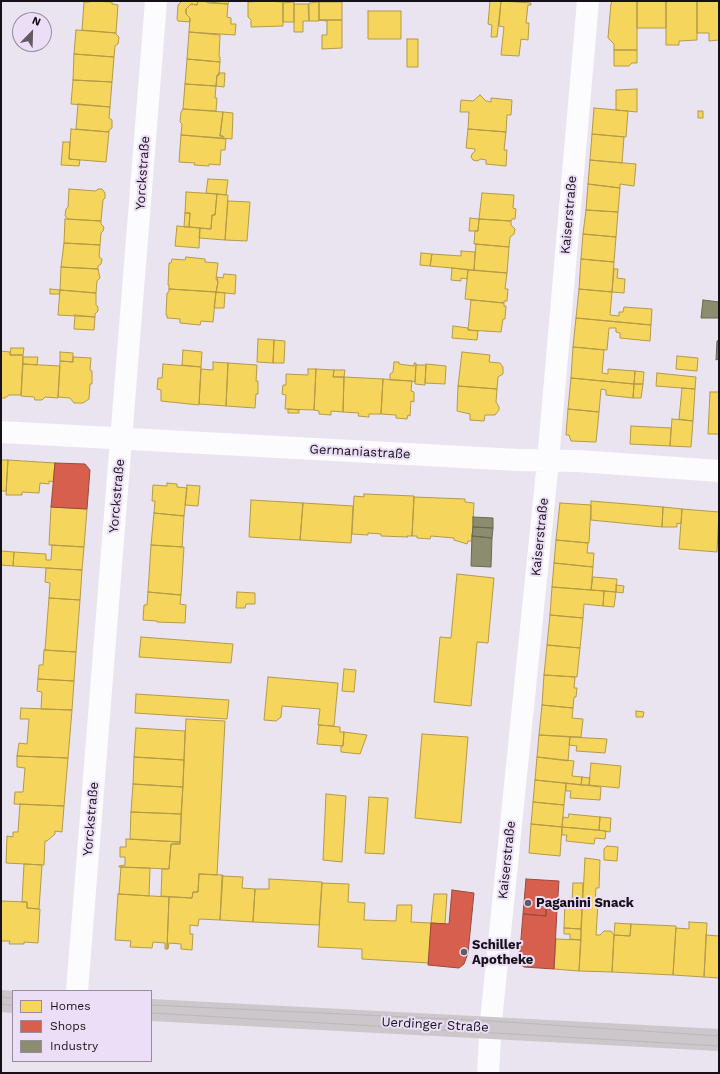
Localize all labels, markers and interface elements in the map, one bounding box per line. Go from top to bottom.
north arrow [12,12,52,52]
text: N [30,14,43,29]
street label: Yorckstraße [133,135,153,211]
street label: Kaiserstraße [558,175,580,255]
street label: Germaniastraße [309,442,411,462]
street label: Yorckstraße [106,458,128,534]
street label: Kaiserstraße [528,497,552,577]
street label: Yorckstraße [80,781,102,857]
street label: Kaiserstraße [495,820,519,900]
place label: Paganini Snack [536,895,634,911]
marker: Paganini Snack [523,898,533,908]
place label: Schiller Apotheke [472,937,533,968]
marker: Schiller Apotheke [459,947,469,957]
legend [12,990,152,1062]
text: Homes [50,999,91,1013]
street label: Uerdinger Straße [381,1014,489,1036]
text: Shops [50,1019,86,1033]
text: Industry [50,1039,98,1053]

